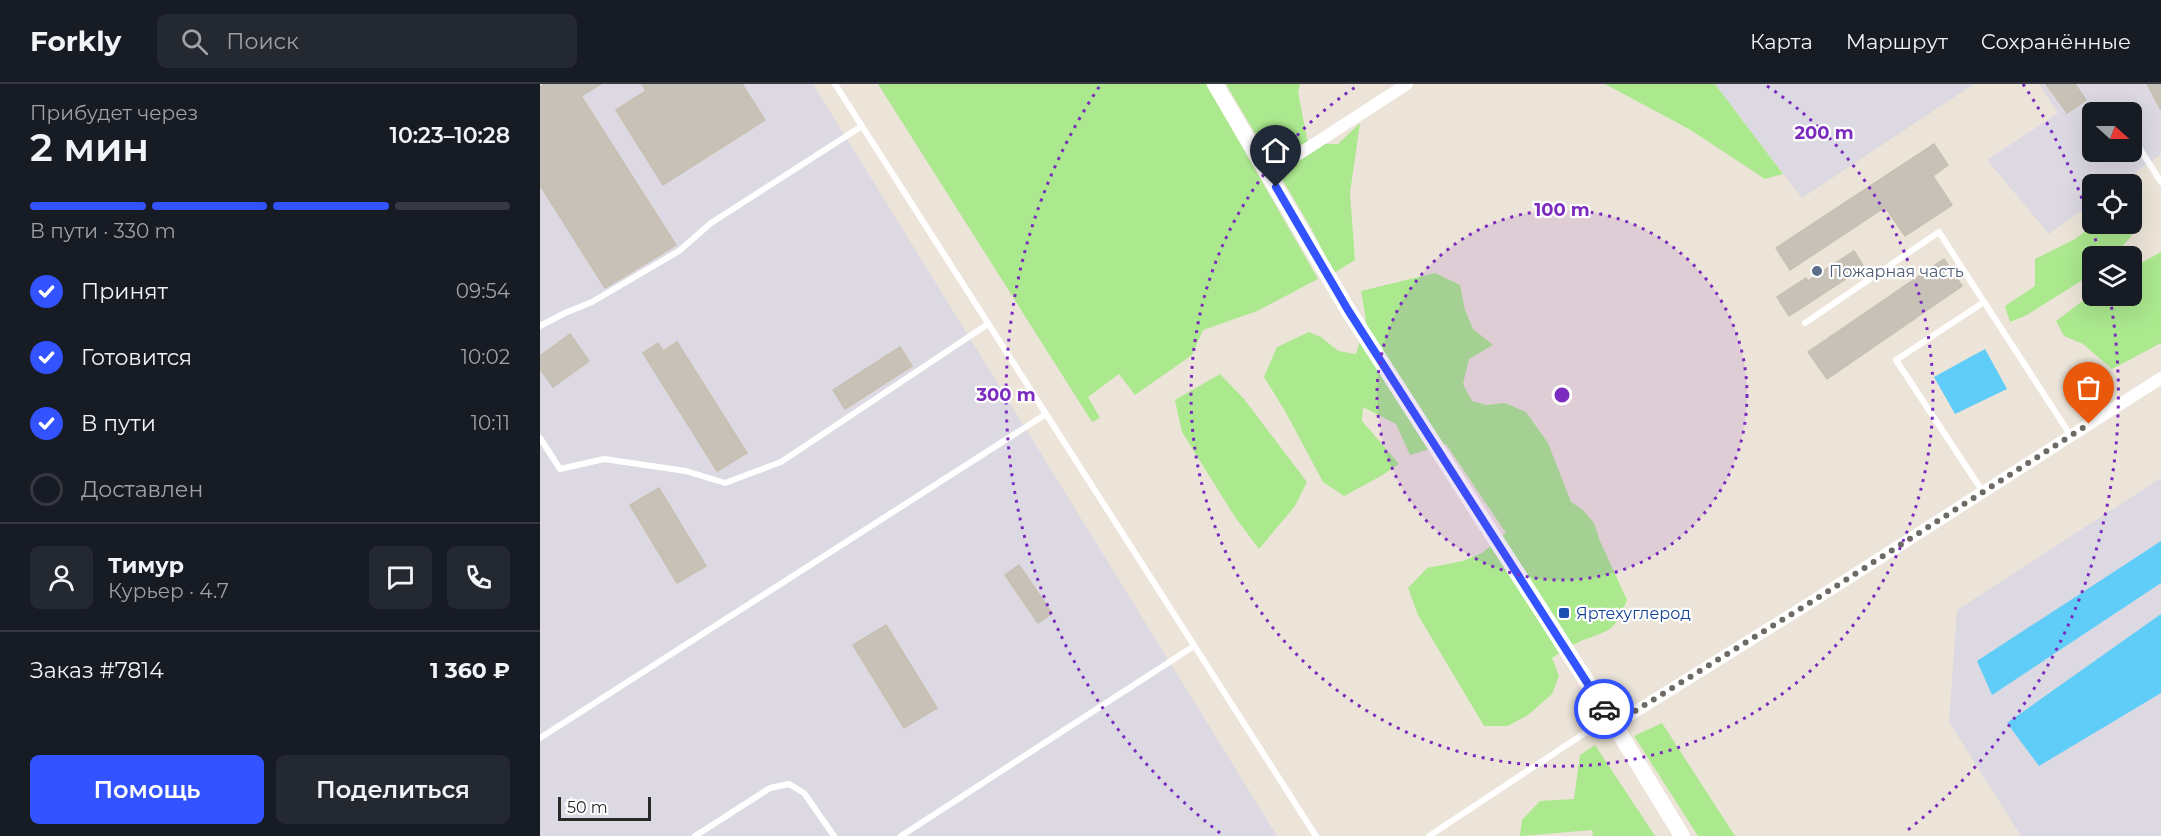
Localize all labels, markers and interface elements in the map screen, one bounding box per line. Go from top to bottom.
search box [157,14,577,68]
text: Forkly [30,24,121,58]
icon: search [178,25,211,58]
text: Поиск [226,28,299,55]
text: Карта [1750,29,1813,54]
text: Маршрут [1846,29,1948,54]
text: Сохранённые [1981,29,2131,54]
text: Прибудет через [30,101,198,125]
north arrow [2082,102,2142,162]
map controls [2082,102,2142,306]
text: 10:23–10:28 [390,122,510,149]
text: 200 m [1794,122,1854,144]
text: 2 мин [30,123,149,171]
pin [1250,125,1301,187]
icon: home [1259,134,1292,167]
button: locate [2082,174,2142,234]
text: 100 m [1534,199,1590,221]
text: В пути · 330 m [30,219,176,243]
button: layers [2082,246,2142,306]
place label: Пожарная часть [1829,262,1964,281]
marker: Пожарная часть [1810,264,1824,278]
icon: check [30,275,63,308]
text: Принят [81,278,168,305]
text: 09:54 [456,279,510,303]
icon: check [30,341,63,374]
text: Готовится [81,344,192,371]
text: 10:02 [461,345,510,369]
pin [2063,362,2114,424]
icon: bag [2072,371,2105,404]
text: 300 m [975,384,1036,406]
centre of rings [1552,385,1572,405]
icon: check [30,407,63,440]
text: В пути [81,410,156,437]
text: 10:11 [471,411,510,435]
text: Доставлен [81,476,203,503]
button: person [30,546,93,609]
button: chat [369,546,432,609]
button: phone [447,546,510,609]
text: Тимур [108,552,184,579]
text: Курьер · 4.7 [108,579,229,603]
place label: Яртехуглерод [1576,604,1691,623]
marker: Яртехуглерод [1557,606,1571,620]
text: Заказ #7814 [30,657,164,684]
text: 1 360 ₽ [430,657,510,684]
courier [1574,679,1634,739]
icon: car [1588,693,1621,726]
button: Помощь [30,755,264,824]
button: Поделиться [276,755,510,824]
scale bar [558,794,651,822]
text: 50 m [567,798,608,817]

